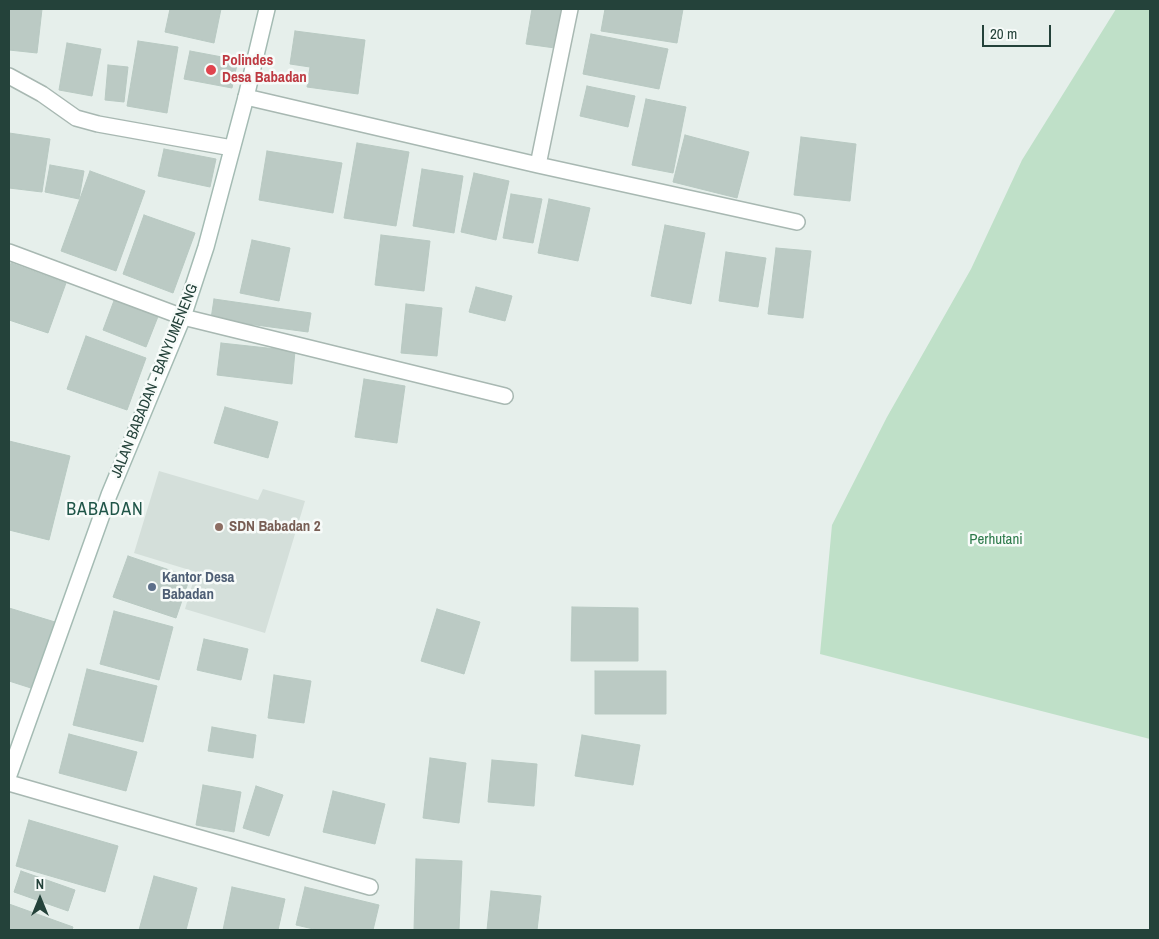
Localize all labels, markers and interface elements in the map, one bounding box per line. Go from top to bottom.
scale bar [984,15,1053,47]
text: 20 m [990,23,1017,44]
place label: Polindes Desa Babadan [222,52,307,87]
marker: Polindes Desa Babadan [204,63,218,77]
street label: JALAN BABADAN - BANYUMENENG [108,281,202,481]
district label: BABADAN [65,499,145,521]
place label: SDN Babadan 2 [229,518,321,536]
marker: SDN Babadan 2 [213,521,225,533]
park label: Perhutani [969,531,1023,549]
place label: Kantor Desa Babadan [162,569,234,604]
marker: Kantor Desa Babadan [146,581,158,593]
north arrow [15,874,65,924]
text: N [36,875,44,893]

